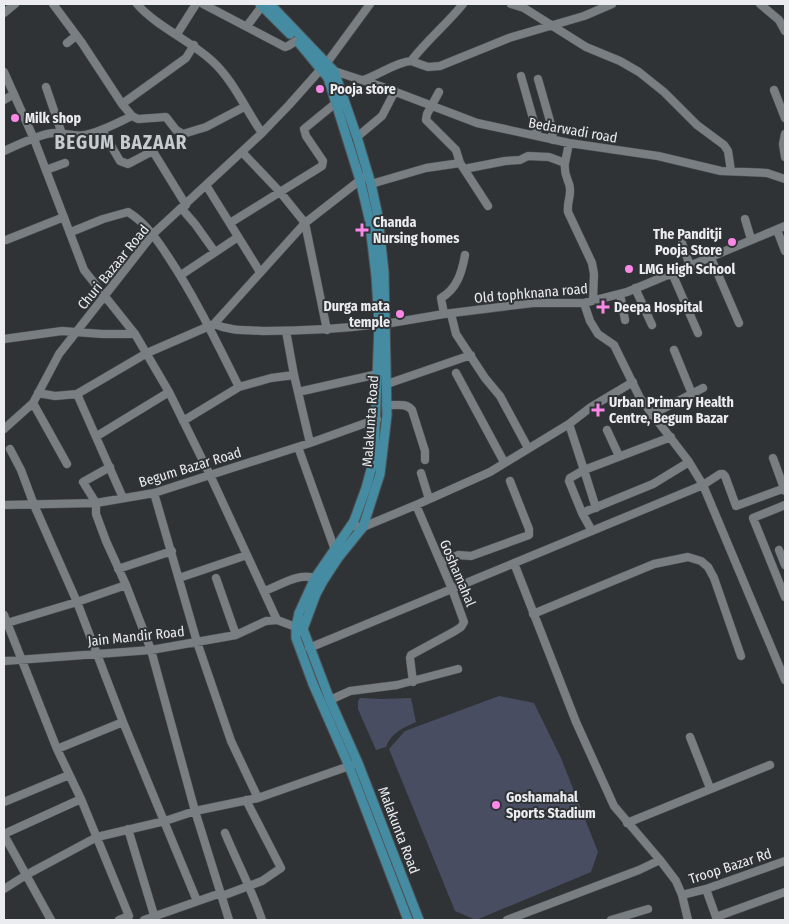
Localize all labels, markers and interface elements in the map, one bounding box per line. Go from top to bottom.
place label: Pooja store [330,81,396,98]
marker: Pooja store [314,83,326,95]
place label: Milk shop [25,110,82,127]
marker: Milk shop [9,112,21,124]
street label: Bedarwadi road [527,114,619,147]
district label: BEGUM BAZAAR [55,131,187,154]
place label: Chanda Nursing homes [373,214,459,247]
street label: Churi Bazaar Road [74,222,153,313]
marker: Chanda Nursing homes [355,223,369,237]
place label: The Panditji Pooja Store [653,226,722,259]
marker: The Panditji Pooja Store [726,236,738,248]
place label: LMG High School [639,261,735,278]
marker: LMG High School [623,263,635,275]
street label: Old tophknana road [473,280,589,307]
place label: Durga mata temple [324,298,390,331]
place label: Deepa Hospital [614,299,703,316]
marker: Deepa Hospital [596,300,610,314]
marker: Durga mata temple [394,308,406,320]
street label: Malakunta Road [359,375,382,467]
place label: Urban Primary Health Centre, Begum Bazar [609,394,734,427]
marker: Urban Primary Health Centre, Begum Bazar [591,403,605,417]
street label: Begum Bazar Road [137,444,243,491]
street label: Goshamahal [436,537,479,609]
street label: Jain Mandir Road [87,623,185,650]
street label: Malakunta Road [374,784,423,876]
place label: Goshamahal Sports Stadium [506,789,596,822]
marker: Goshamahal Sports Stadium [490,799,502,811]
street label: Troop Bazar Rd [687,845,774,888]

